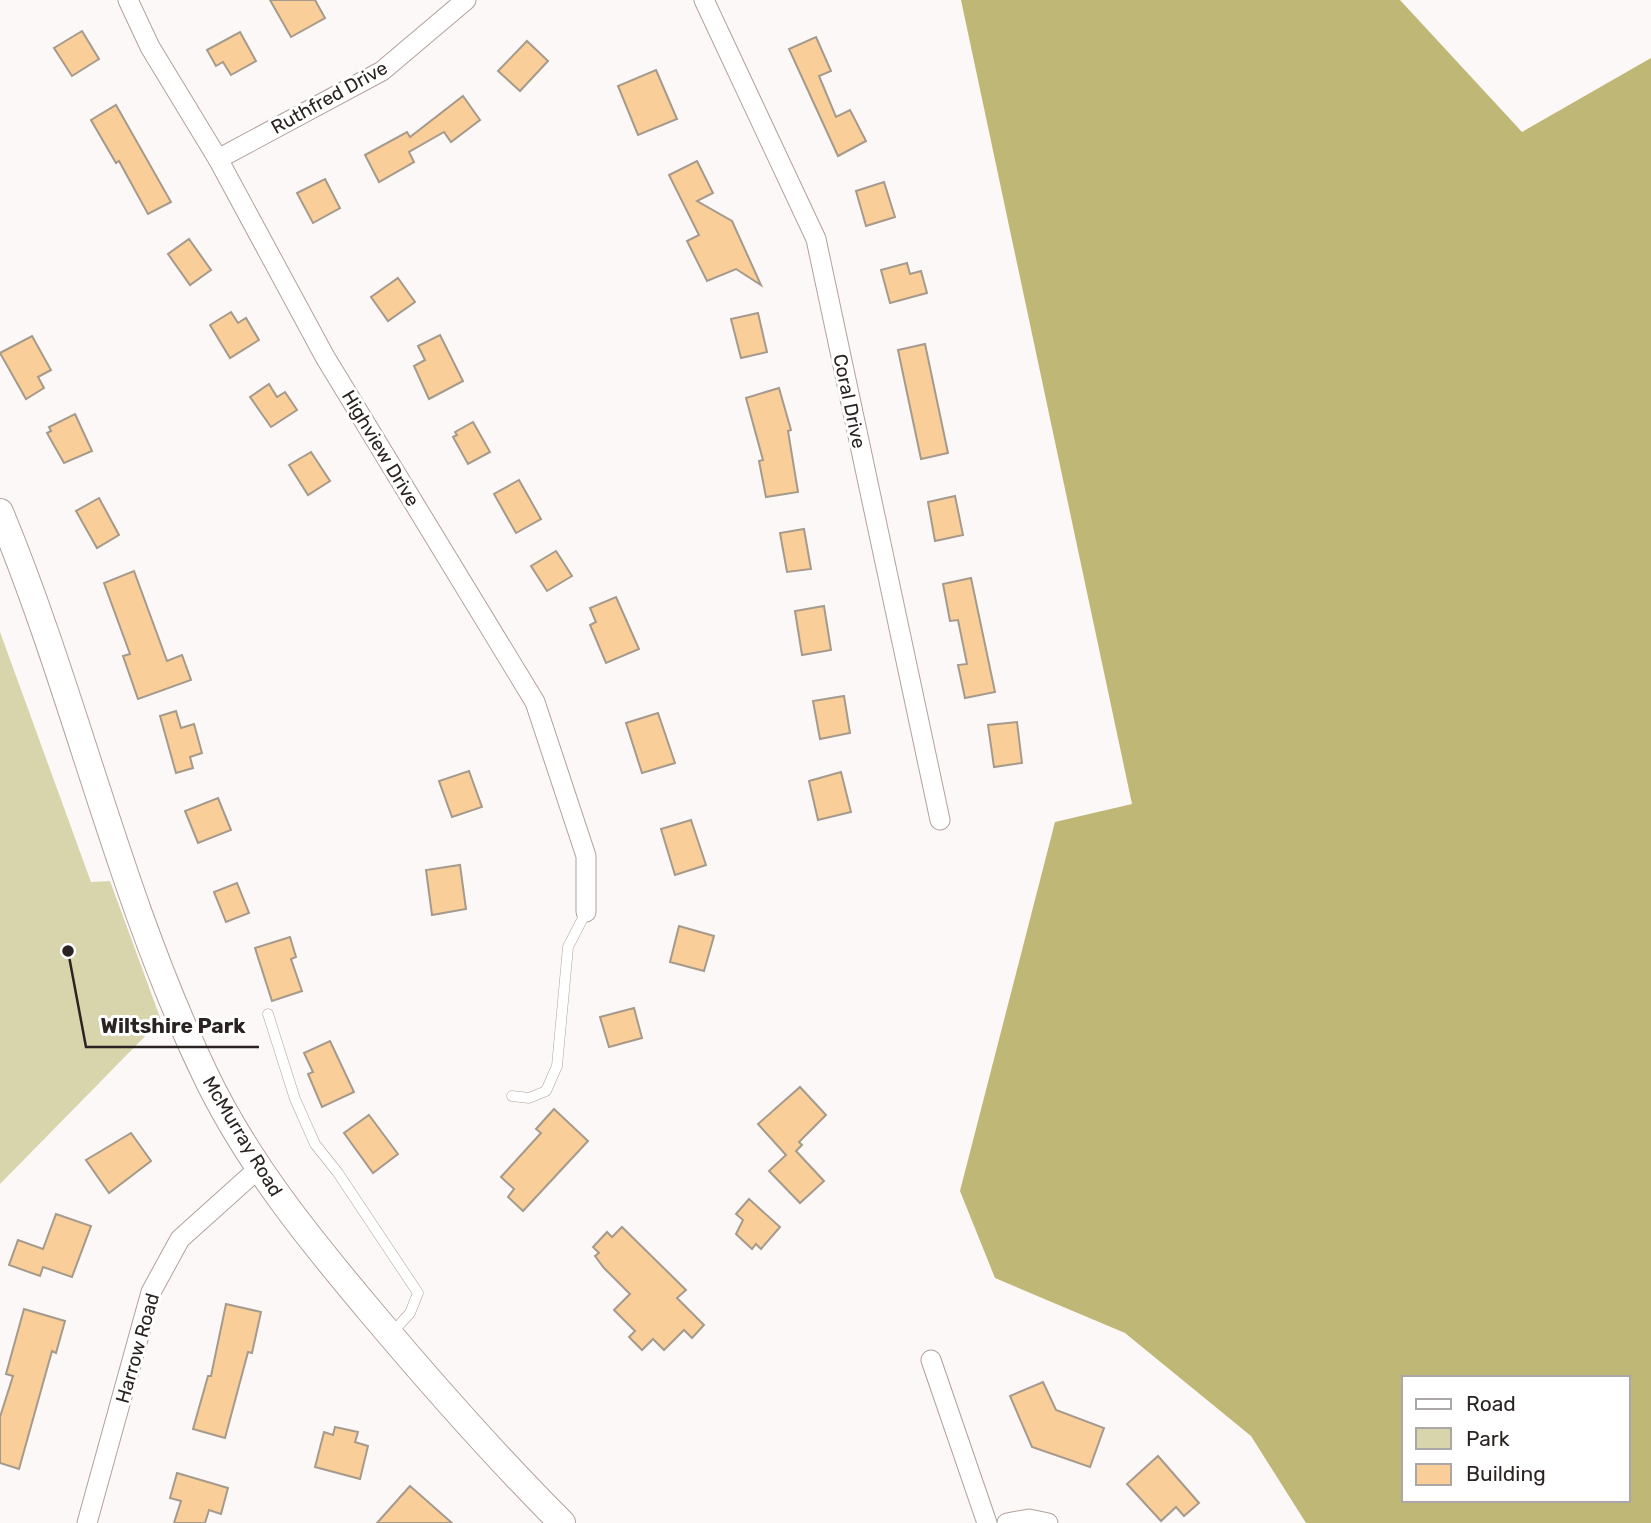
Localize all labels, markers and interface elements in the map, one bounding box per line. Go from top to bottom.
street label: Ruthfred Drive [267,56,391,139]
street label: Coral Drive [828,352,871,450]
street label: Highview Drive [337,386,424,511]
callout: Wiltshire Park [86,1005,259,1047]
text: Wiltshire Park [100,1013,246,1038]
street label: McMurray Road [198,1072,288,1201]
street label: Harrow Road [111,1290,164,1406]
legend [1402,1376,1630,1502]
text: Road [1466,1391,1516,1416]
text: Park [1466,1426,1510,1451]
text: Building [1466,1461,1546,1486]

